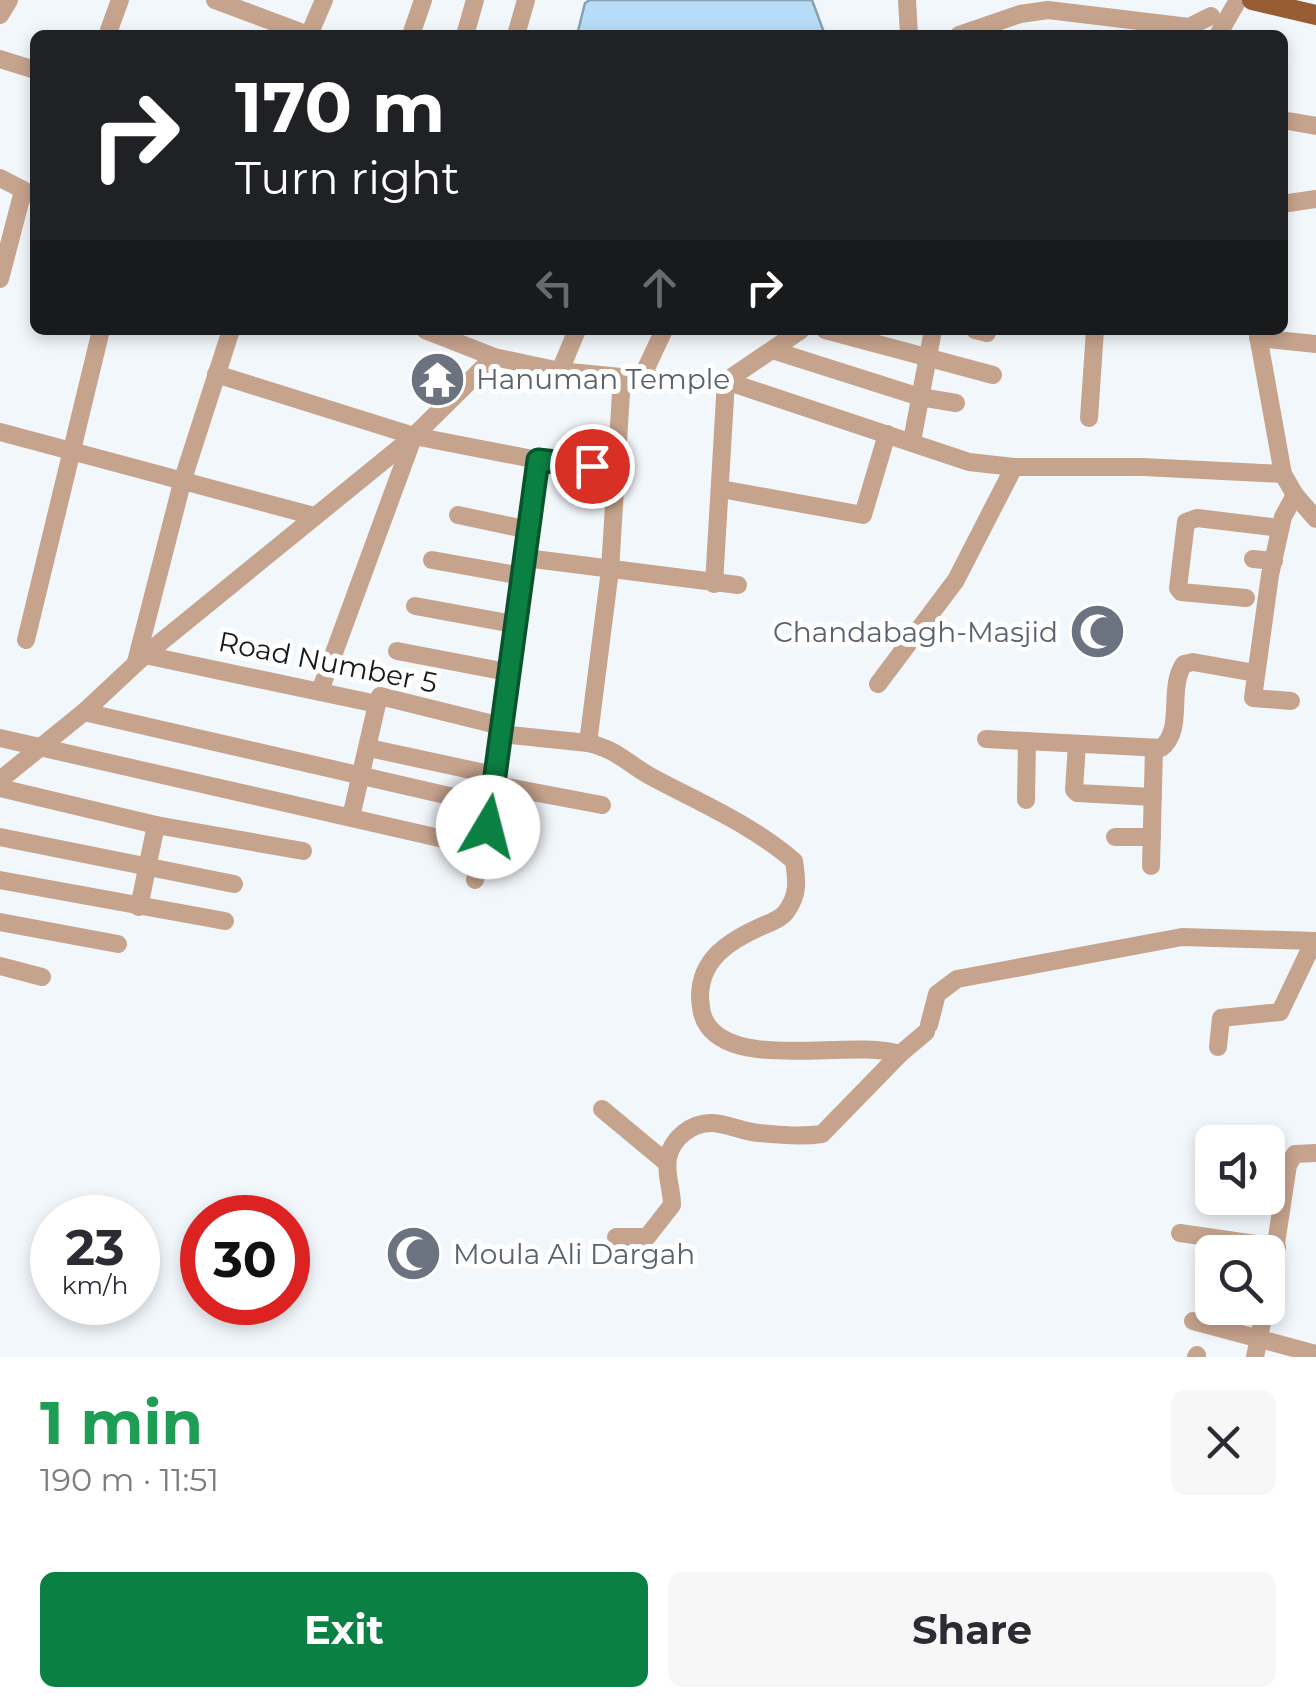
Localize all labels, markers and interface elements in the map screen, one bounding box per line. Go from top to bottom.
text: 170 m [235,64,445,150]
icon: right [70,70,200,200]
text: Turn right [235,150,460,205]
icon: left [527,260,582,315]
icon: ahead [632,260,687,315]
icon: right [737,260,792,315]
temple icon: Hanuman Temple [407,349,467,409]
place label: Hanuman Temple [476,362,730,396]
pin [550,424,635,509]
icon: arrive [565,439,620,494]
mosque icon: Chandabagh-Masjid [1067,602,1127,662]
place label: Chandabagh-Masjid [773,615,1058,649]
street label: Road Number 5 [216,624,440,700]
position arrow [436,775,540,879]
map controls [1195,1125,1285,1325]
button: sound [1195,1125,1285,1215]
speed limit sign: 30 [180,1195,310,1325]
text: 23 [65,1217,125,1278]
mosque icon: Moula Ali Dargah [384,1224,444,1284]
button: search [1195,1235,1285,1325]
place label: Moula Ali Dargah [453,1237,695,1271]
text: km/h [62,1270,128,1300]
text: 1 min [40,1386,203,1459]
button: close [1171,1390,1276,1495]
text: 190 m · 11:51 [40,1460,219,1499]
button: Exit [40,1572,648,1687]
button: Share [668,1572,1276,1687]

